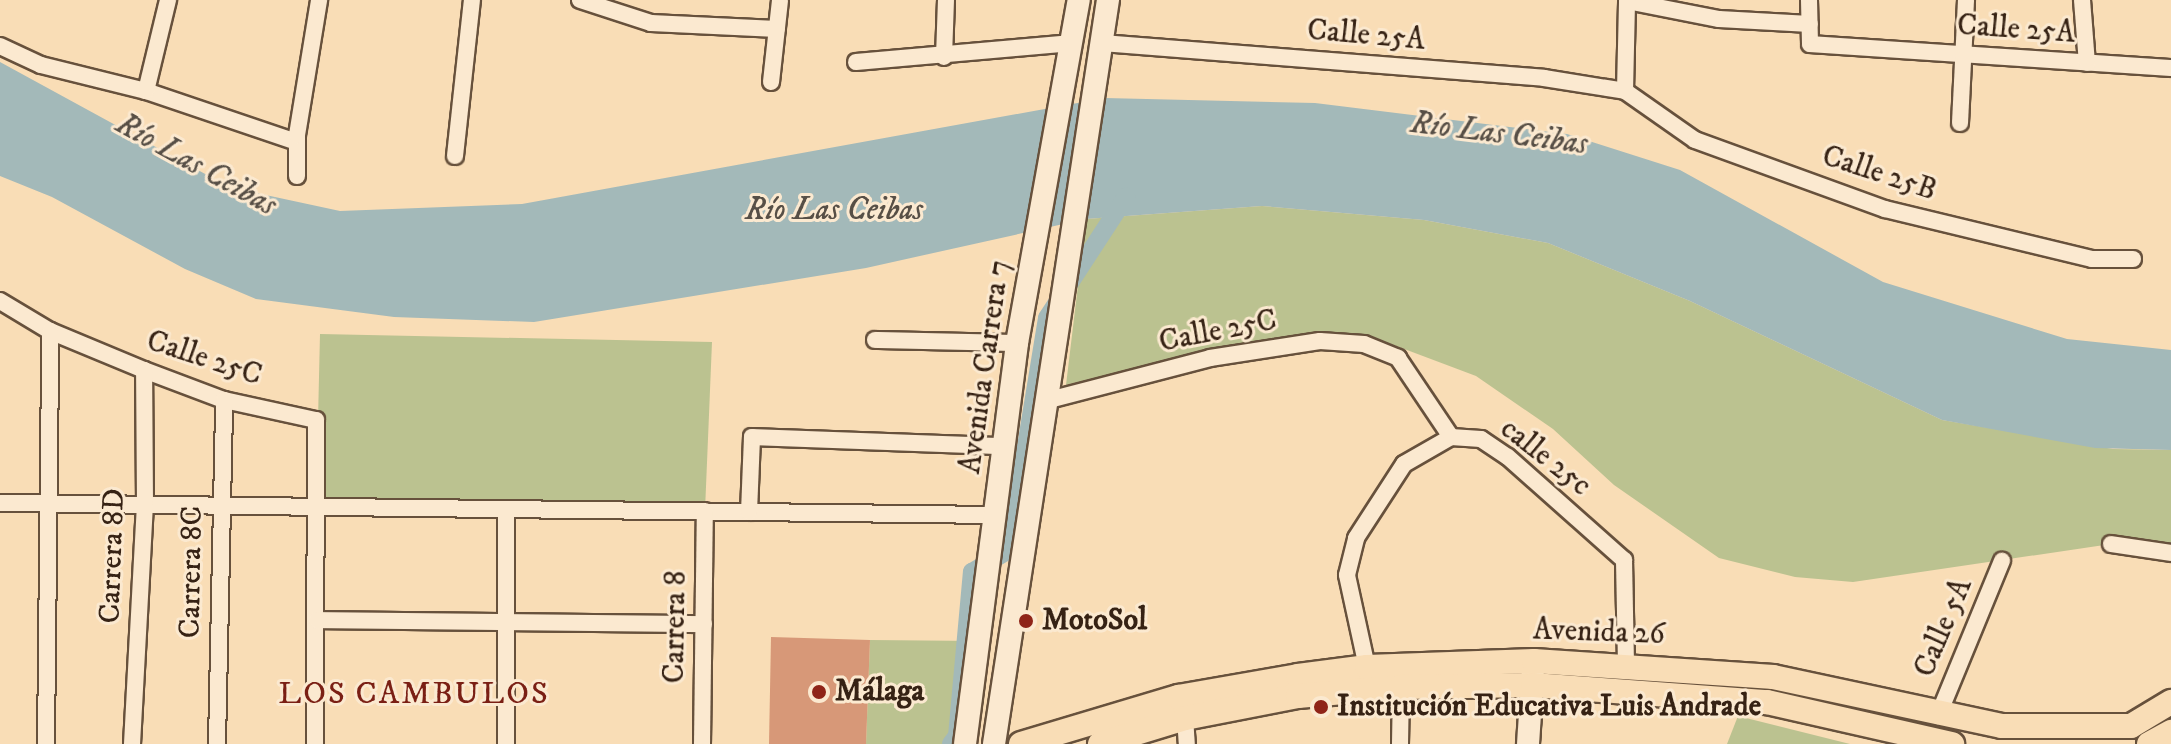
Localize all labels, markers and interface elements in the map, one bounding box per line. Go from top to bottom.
street label: Calle 25A [1956,8,2076,52]
street label: Calle 25A [1306,13,1426,59]
water label: Río Las Ceibas [1408,104,1590,164]
water label: Río Las Ceibas [109,105,283,225]
street label: Calle 25B [1817,139,1941,209]
water label: Río Las Ceibas [745,191,923,229]
street label: Avenida Carrera 7 [953,258,1019,476]
street label: Calle 25C [1156,303,1280,361]
street label: Calle 25C [142,324,266,394]
street label: calle 25c [1493,412,1597,504]
street label: Carrera 8D [93,488,133,624]
street label: Carrera 8C [173,505,211,639]
street label: Carrera 8 [657,570,695,684]
street label: Calle 5A [1907,573,1981,683]
place label: MotoSol [1042,603,1147,639]
marker: MotoSol [1017,612,1035,630]
street label: Avenida 26 [1532,613,1666,653]
place label: Málaga [835,674,924,710]
district label: LOS CAMBULOS [278,675,550,713]
marker: Málaga [810,683,828,701]
place label: Institución Educativa Luis Andrade [1337,689,1761,725]
marker: Institución Educativa Luis Andrade [1312,698,1330,716]

